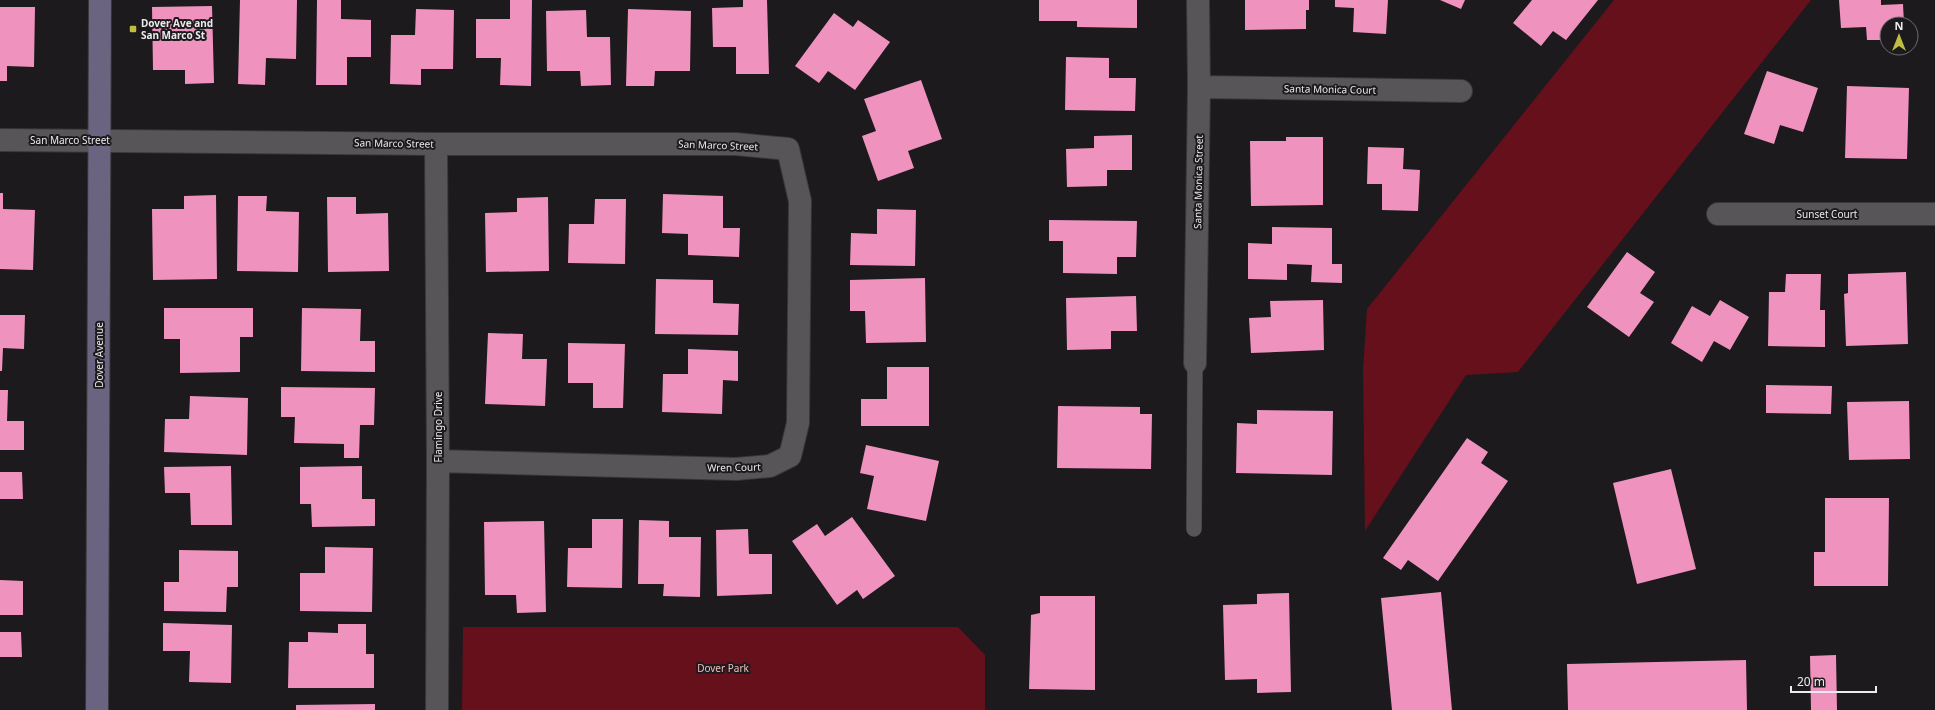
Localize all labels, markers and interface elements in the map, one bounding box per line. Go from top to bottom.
place label: Dover Ave and San Marco St [141,16,213,42]
north arrow [1879,16,1919,56]
text: N [1895,18,1903,33]
marker: Dover Ave and San Marco St [128,24,138,34]
street label: Santa Monica Court [1284,81,1377,97]
street label: San Marco Street [30,133,110,147]
street label: San Marco Street [354,135,434,151]
street label: Santa Monica Street [1190,135,1206,229]
street label: San Marco Street [678,137,759,153]
street label: Sunset Court [1797,207,1858,221]
street label: Dover Avenue [92,322,106,388]
street label: Flamingo Drive [431,391,445,463]
street label: Wren Court [707,460,761,474]
park label: Dover Park [697,661,750,675]
scale bar [1791,668,1876,694]
text: 20 m [1797,673,1825,690]

